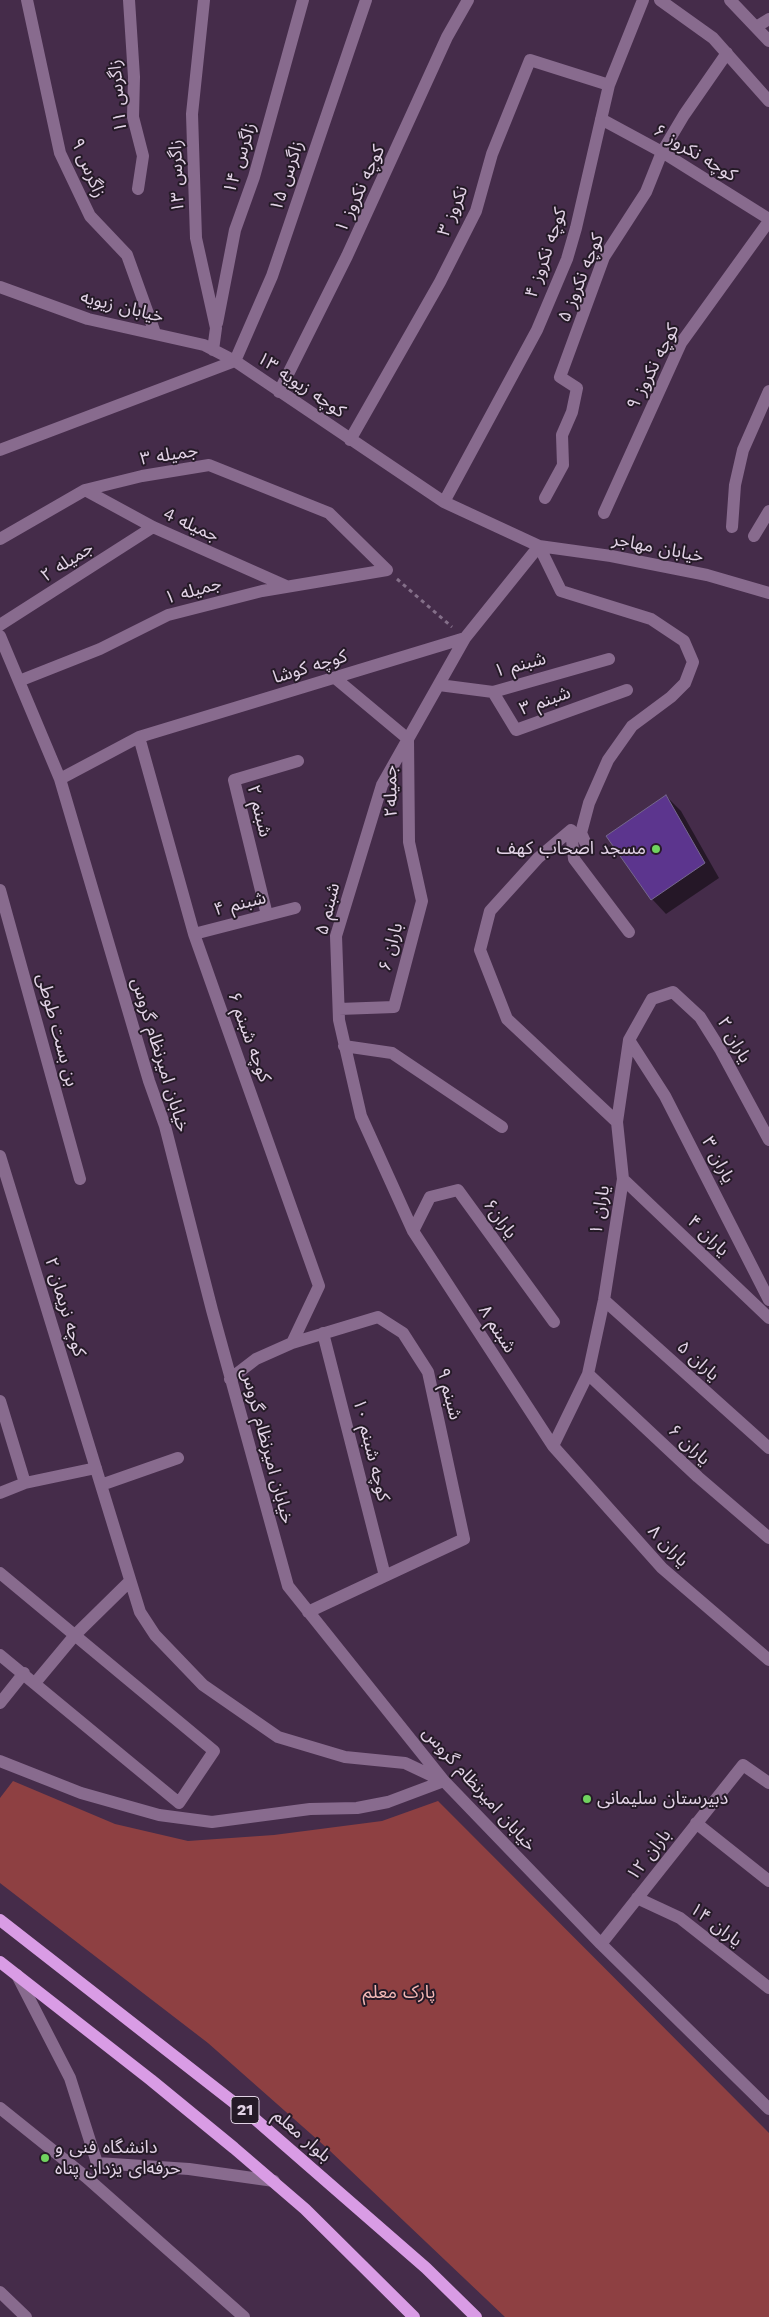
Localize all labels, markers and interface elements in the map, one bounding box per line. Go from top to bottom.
street label: زاگرس ۱۱ [104,59,132,133]
street label: زاگرس ۱۴ [219,120,261,196]
street label: کوچه نکروز ۶ [649,120,741,186]
street label: زاگرس ۹ [66,135,110,201]
street label: زاگرس ۱۵ [265,138,309,214]
street label: زاگرس ۱۳ [165,139,189,213]
street label: کوچه نکروز ۱ [330,142,390,236]
street label: نکروز ۳ [433,183,473,239]
street label: کوچه نکروز ۴ [521,205,571,301]
street label: کوچه نکروز ۵ [553,231,609,325]
street label: خیابان زیویه [78,286,166,328]
street label: کوچه نکروز ۹ [622,320,684,414]
street label: کوچه زیویه ۱۳ [253,347,349,423]
street label: جمیله ۳ [139,440,199,470]
street label: جمیله 4 [160,503,222,547]
street label: خیابان مهاجر [610,529,706,567]
street label: جمیله ۲ [37,537,97,587]
street label: جمیله ۱ [162,573,224,609]
street label: کوچه کوشا [270,645,350,689]
street label: شبنم ۱ [492,648,548,682]
street label: شبنم ۳ [516,682,574,720]
street label: جمیله۲ [380,765,402,817]
street label: شبنم ۲ [242,783,276,839]
place label: مسجد اصحاب کهف [497,838,646,860]
marker: مسجد اصحاب کهف [650,843,662,855]
street label: شبنم ۵ [311,881,345,937]
street label: شبنم ۴ [212,887,268,921]
street label: باران ۶ [374,920,408,974]
street label: بن بست طوطی [32,971,82,1089]
street label: خیابان امیرنظام گروس [126,975,194,1135]
street label: کوچه شبنم ۶ [223,989,275,1085]
street label: یاران ۲ [712,1013,756,1067]
street label: یاران ۳ [697,1133,739,1187]
street label: یاران ۱ [585,1184,615,1236]
street label: یاران۶ [478,1195,522,1243]
street label: یاران ۴ [683,1211,733,1261]
street label: کوچه نریمان ۲ [40,1255,90,1359]
street label: شبنم ۸ [474,1301,520,1357]
street label: یاران ۵ [672,1336,724,1386]
street label: خیابان امیرنظام گروس [236,1366,298,1526]
street label: شبنم ۹ [432,1366,466,1422]
street label: کوچه شبنم ۱۰ [348,1397,394,1503]
street label: یاران ۶ [663,1420,715,1470]
street label: یاران ۸ [643,1521,693,1571]
street label: خیابان امیرنظام گروس [417,1722,541,1856]
place label: دبیرستان سلیمانی [597,1788,728,1810]
marker: دبیرستان سلیمانی [581,1793,593,1805]
street label: باران ۱۲ [622,1825,676,1885]
street label: یاران ۱۴ [685,1898,747,1952]
park label: پارک معلم [363,1982,435,2004]
road number: 21 [231,2096,259,2124]
street label: بلوار معلم [268,2105,336,2167]
place label: دانشگاه فنی و حرفه‌ای یزدان پناه [55,2137,180,2180]
marker: دانشگاه فنی و حرفه‌ای یزدان پناه [39,2152,51,2164]

